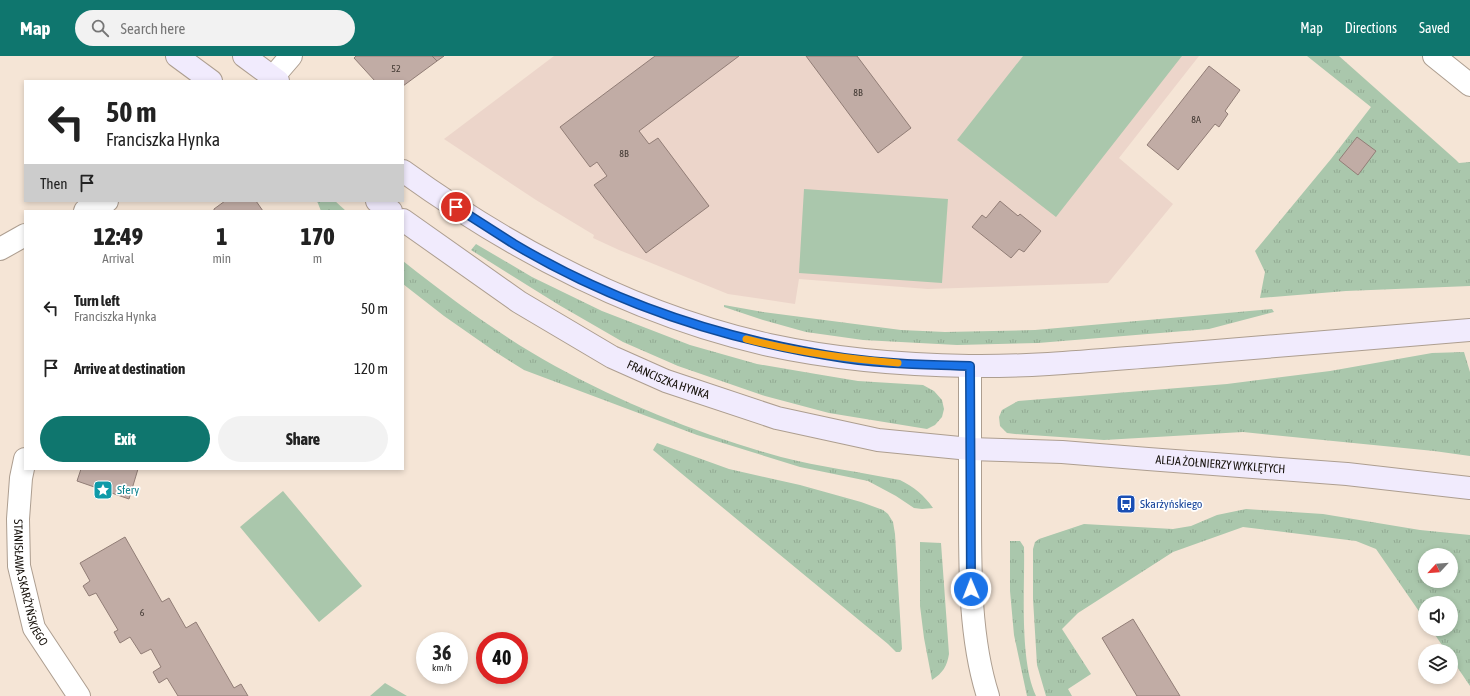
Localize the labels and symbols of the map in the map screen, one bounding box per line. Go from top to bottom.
house number: 52 [391,63,401,74]
house number: 8B [853,87,863,98]
house number: 8A [1191,114,1201,125]
house number: 8B [619,148,629,159]
pin [439,190,473,224]
street label: FRANCISZKA HYNKA [625,358,711,402]
street label: ALEJA ŻOŁNIERZY WYKLĘTYCH [1155,453,1286,476]
place icon: Sfery [92,479,114,501]
place label: Sfery [117,483,139,497]
bus stop icon: Skarżyńskiego [1115,493,1137,515]
place label: Skarżyńskiego [1140,497,1203,511]
street label: STANISŁAWA SKARŻYŃSKIEGO [11,519,51,648]
north arrow [1418,548,1458,588]
position arrow [950,568,992,610]
house number: 6 [140,607,145,618]
speed limit sign: 40 [476,632,528,684]

